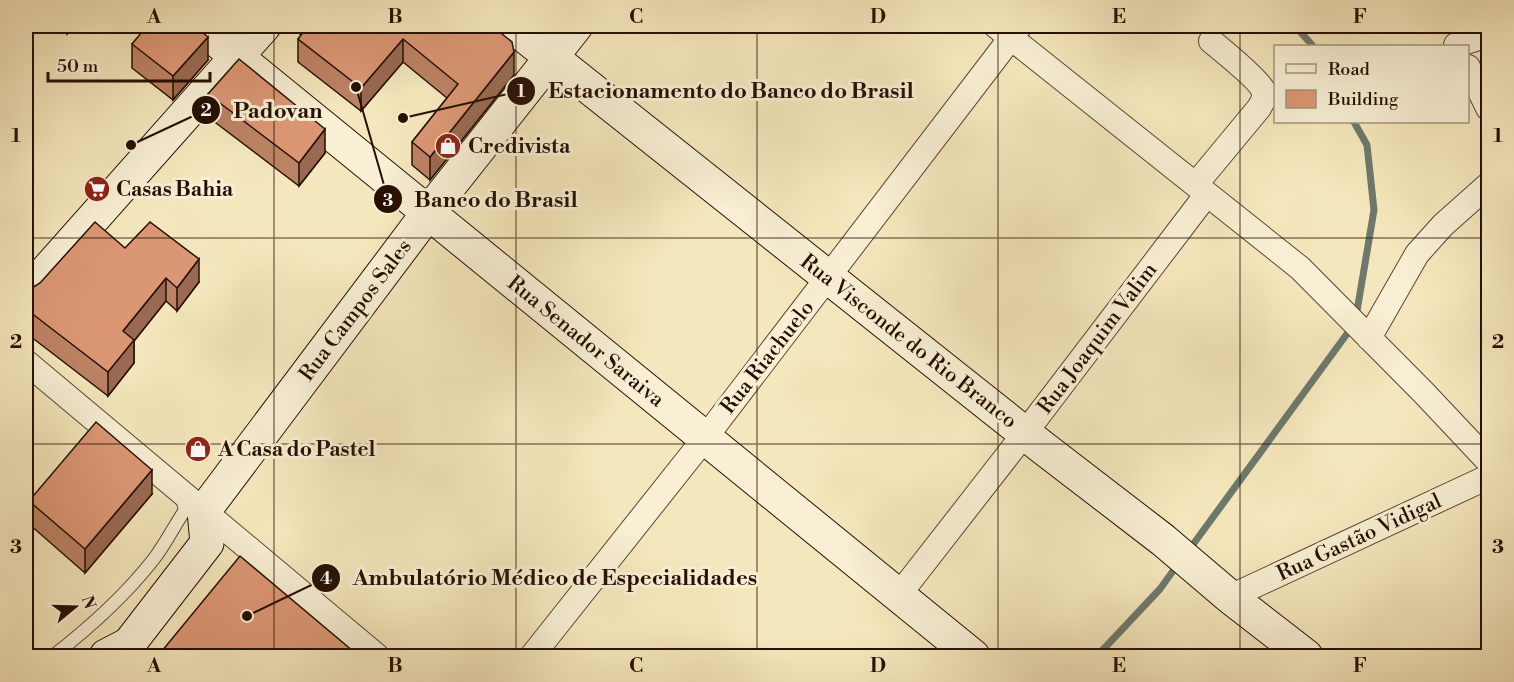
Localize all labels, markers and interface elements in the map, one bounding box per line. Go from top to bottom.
text: A [146,5,162,30]
text: B [387,5,403,30]
text: C [629,5,643,30]
text: D [870,5,886,30]
text: E [1112,5,1126,30]
text: F [1353,5,1367,30]
scale bar [48,45,210,83]
legend [1274,45,1469,123]
text: 50 m [57,55,99,78]
text: Road [1328,58,1371,81]
callout: Estacionamento do Banco do Brasil [506,71,926,111]
text: Estacionamento do Banco do Brasil [548,78,914,105]
text: 1 [517,80,526,103]
text: Building [1327,88,1399,111]
callout: Padovan [191,90,334,130]
text: Padovan [233,98,323,125]
text: 2 [200,99,212,122]
text: 1 [11,124,21,149]
text: 1 [1493,124,1503,149]
shop icon: Credivista [433,131,463,161]
place label: Credivista [468,134,571,160]
supermarket icon: Casas Bahia [82,174,112,204]
place label: Casas Bahia [116,177,234,203]
callout: Banco do Brasil [373,179,590,219]
text: Banco do Brasil [414,187,578,214]
text: 3 [383,189,394,212]
street label: Rua Campos Sales [294,235,418,387]
street label: Rua Visconde do Rio Branco [795,249,1022,435]
street label: Rua Joaquim Valim [1032,258,1163,419]
street label: Rua Senador Saraiva [502,270,669,413]
street label: Rua Riachuelo [715,296,820,420]
text: 2 [10,330,22,355]
text: 2 [1492,330,1504,355]
shop icon: A Casa do Pastel [183,434,213,464]
place label: A Casa do Pastel [217,437,375,463]
street label: Rua Gastão Vidigal [1273,488,1446,587]
text: 3 [10,535,22,560]
text: 3 [1492,535,1504,560]
callout: Ambulatório Médico de Especialidades [311,558,770,598]
text: Ambulatório Médico de Especialidades [352,565,757,592]
text: 4 [320,567,332,590]
north arrow [45,577,105,637]
text: N [77,593,100,612]
text: A [146,654,162,679]
text: B [387,654,403,679]
text: C [629,654,643,679]
text: D [870,654,886,679]
text: E [1112,654,1126,679]
text: F [1353,654,1367,679]

